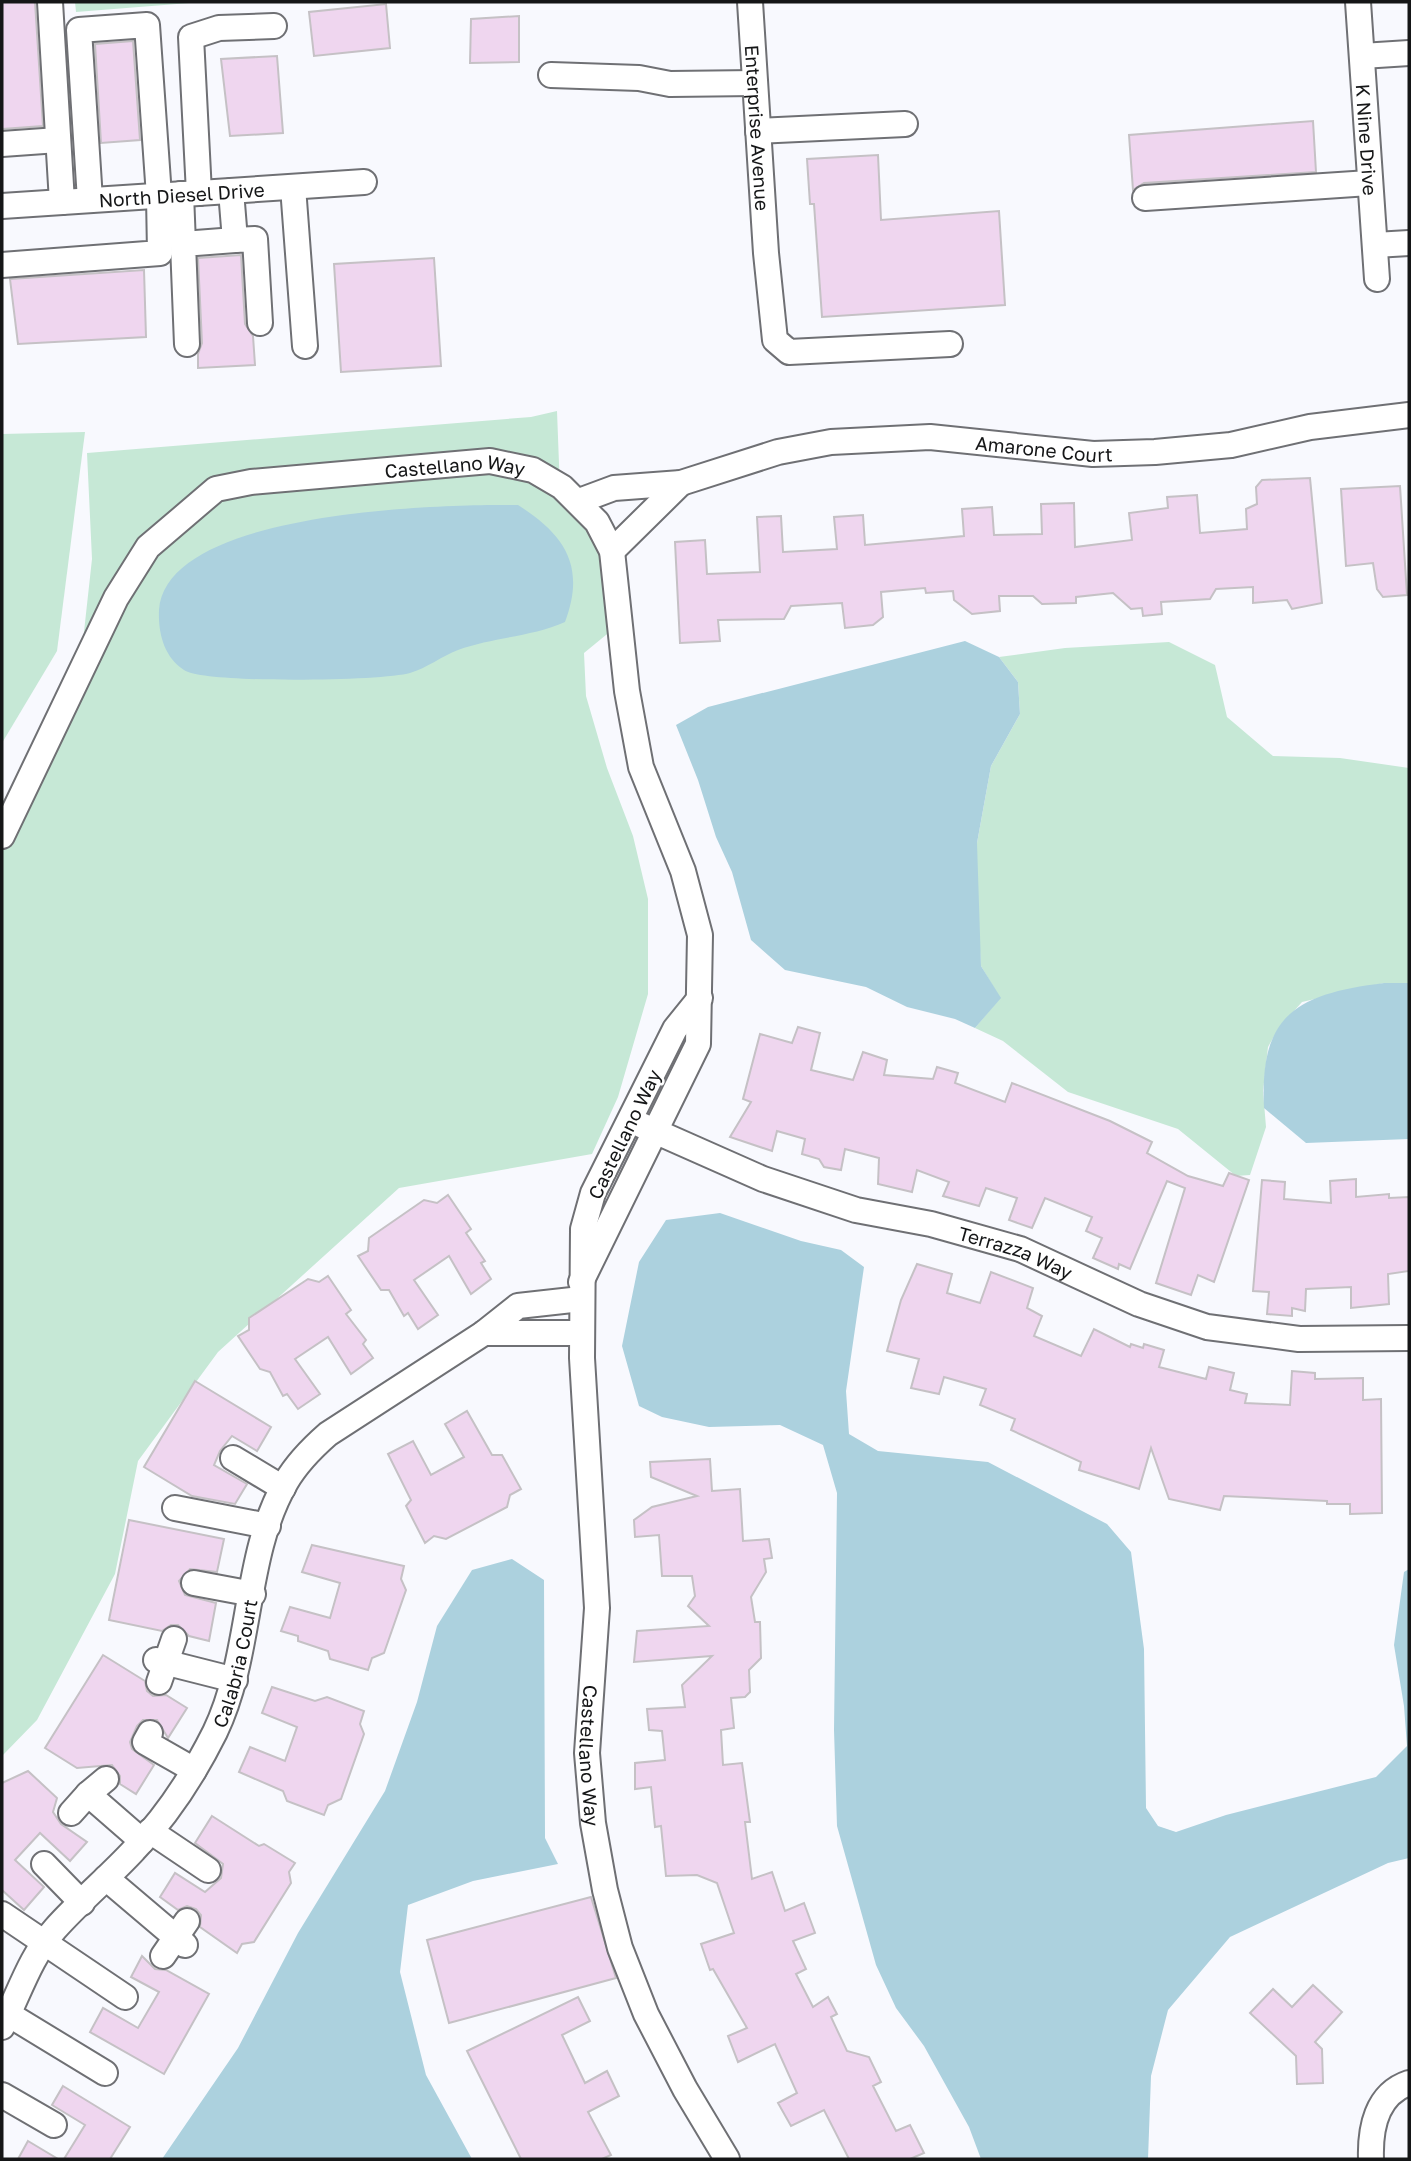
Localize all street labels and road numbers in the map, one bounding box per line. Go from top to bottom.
street label: Enterprise Avenue [741,44,775,211]
street label: K Nine Drive [1352,83,1383,196]
street label: North Diesel Drive [98,177,265,211]
street label: Amarone Court [974,430,1113,466]
street label: Castellano Way [383,449,528,482]
street label: Castellano Way [583,1065,666,1203]
street label: Terrazza Way [956,1221,1077,1283]
street label: Calabria Court [207,1597,261,1731]
street label: Castellano Way [575,1684,605,1828]

